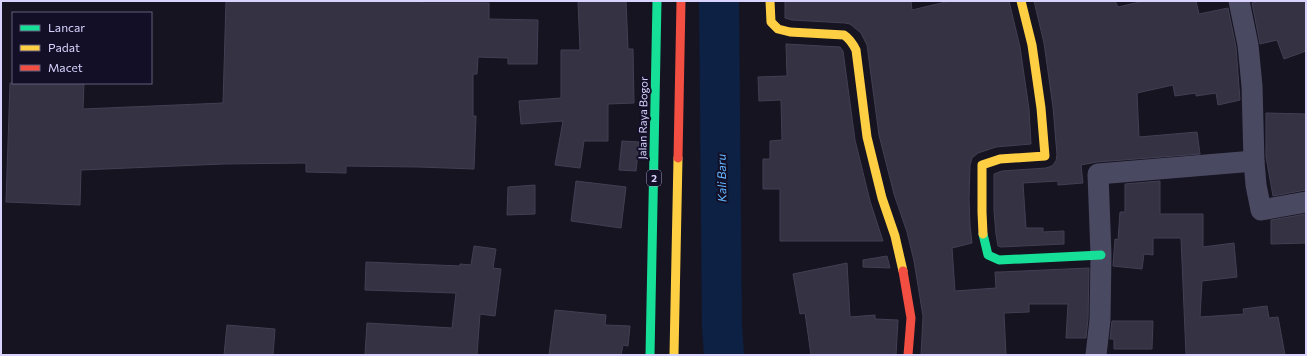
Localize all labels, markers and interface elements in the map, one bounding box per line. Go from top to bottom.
legend [12,12,152,84]
text: Lancar [48,20,85,34]
text: Padat [48,40,80,54]
text: Macet [48,60,83,74]
street label: Jalan Raya Bogor [635,76,651,160]
water label: Kali Baru [714,153,728,202]
road number: 2 [647,170,661,186]

